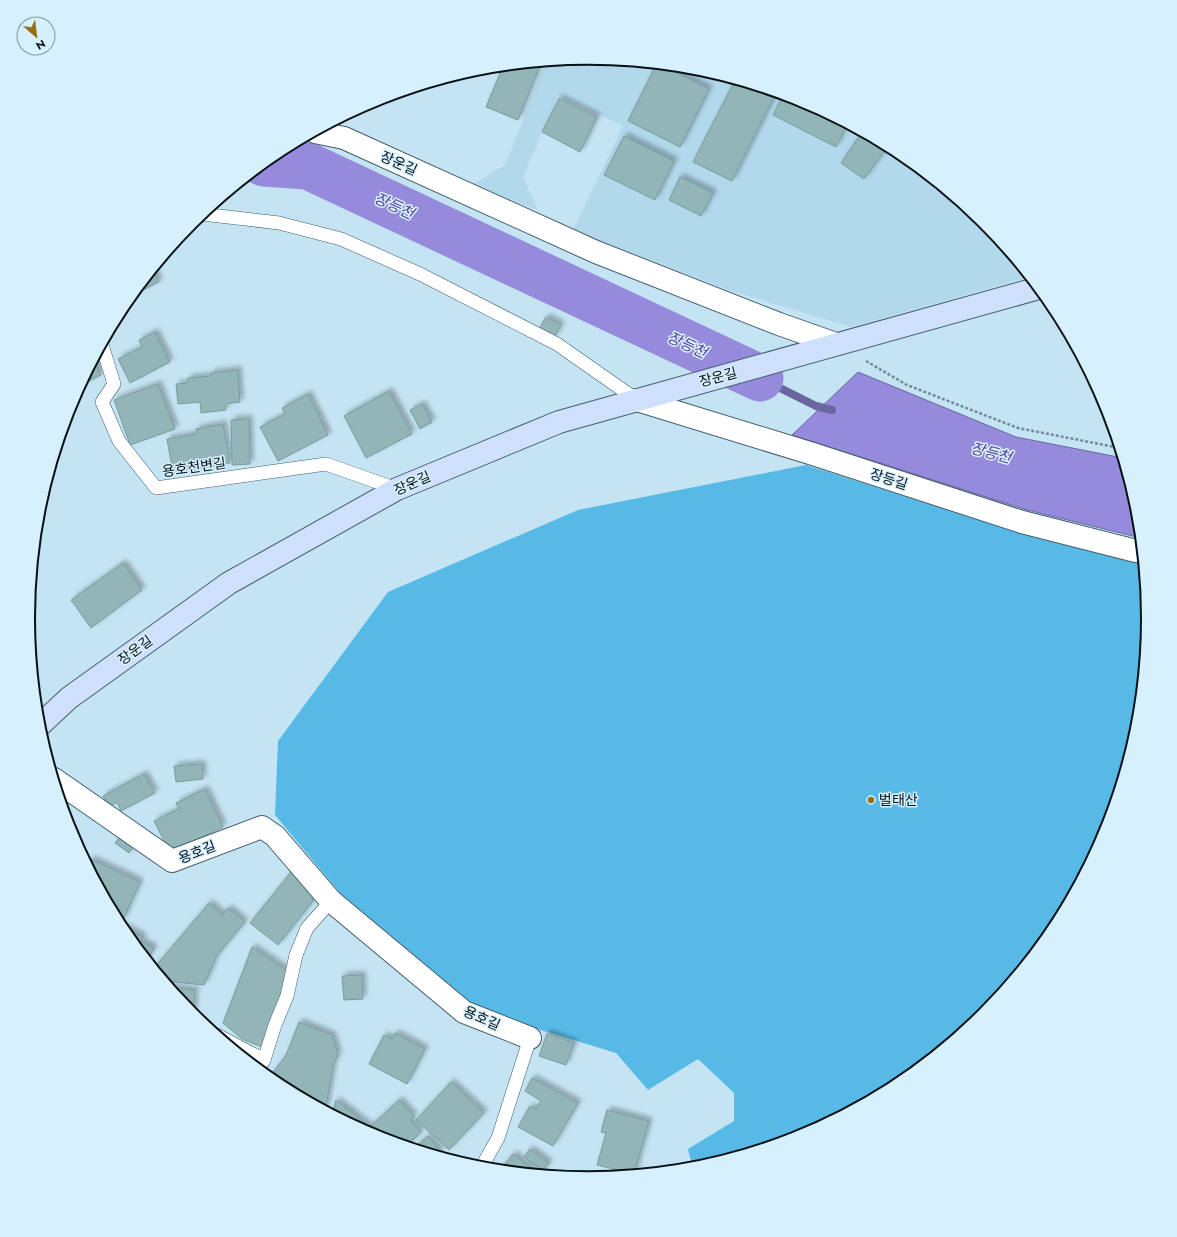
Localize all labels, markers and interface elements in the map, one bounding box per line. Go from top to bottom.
north arrow [16,16,56,56]
text: N [33,36,48,54]
street label: 장운길 [377,146,421,180]
water label: 장등천 [371,187,419,226]
water label: 장등천 [664,326,712,365]
street label: 장운길 [697,362,739,392]
water label: 장등천 [968,437,1016,470]
street label: 용호천변길 [161,453,227,481]
street label: 장등길 [868,464,910,494]
street label: 장운길 [390,466,434,500]
street label: 장운길 [113,631,157,669]
place label: 벌태산 [879,790,918,810]
marker: 벌태산 [866,795,876,805]
street label: 용호길 [175,836,219,868]
street label: 용호길 [460,1001,504,1035]

